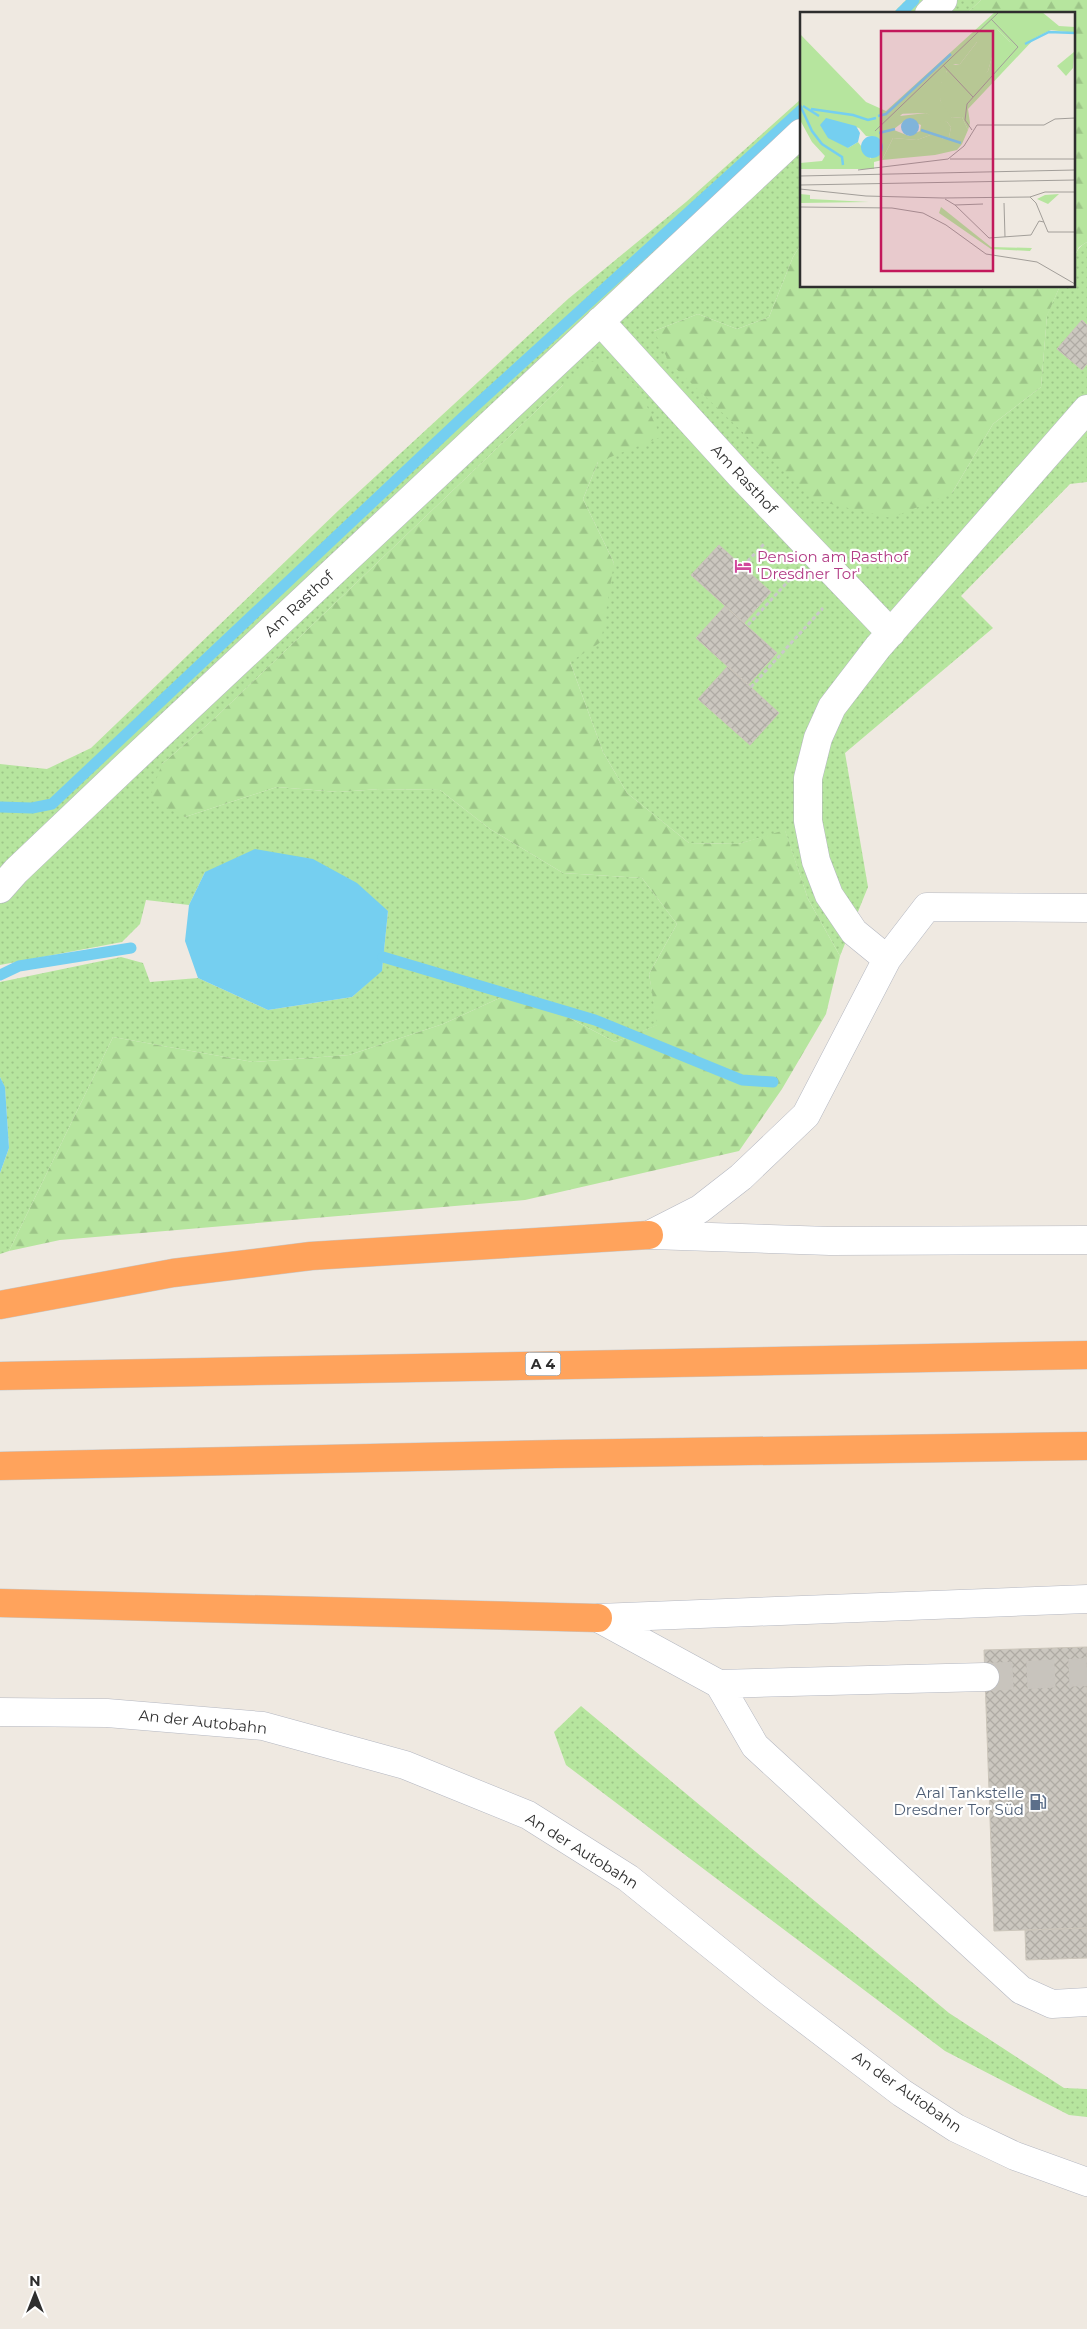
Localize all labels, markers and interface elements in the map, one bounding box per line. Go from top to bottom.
inset map [800,12,1074,288]
street label: Am Rasthof [707,440,782,518]
place label: Pension am Rasthof 'Dresdner Tor' [757,547,909,583]
hotel icon: Pension am Rasthof 'Dresdner Tor' [733,556,753,576]
street label: Am Rasthof [260,566,338,641]
road number: A 4 [526,1352,560,1376]
street label: An der Autobahn [138,1705,268,1738]
place label: Aral Tankstelle Dresdner Tor Süd [893,1783,1024,1819]
fuel station icon: Aral Tankstelle Dresdner Tor Süd [1028,1792,1048,1812]
street label: An der Autobahn [522,1808,642,1893]
street label: An der Autobahn [849,2047,966,2136]
north arrow [10,2269,60,2319]
text: N [29,2272,41,2290]

